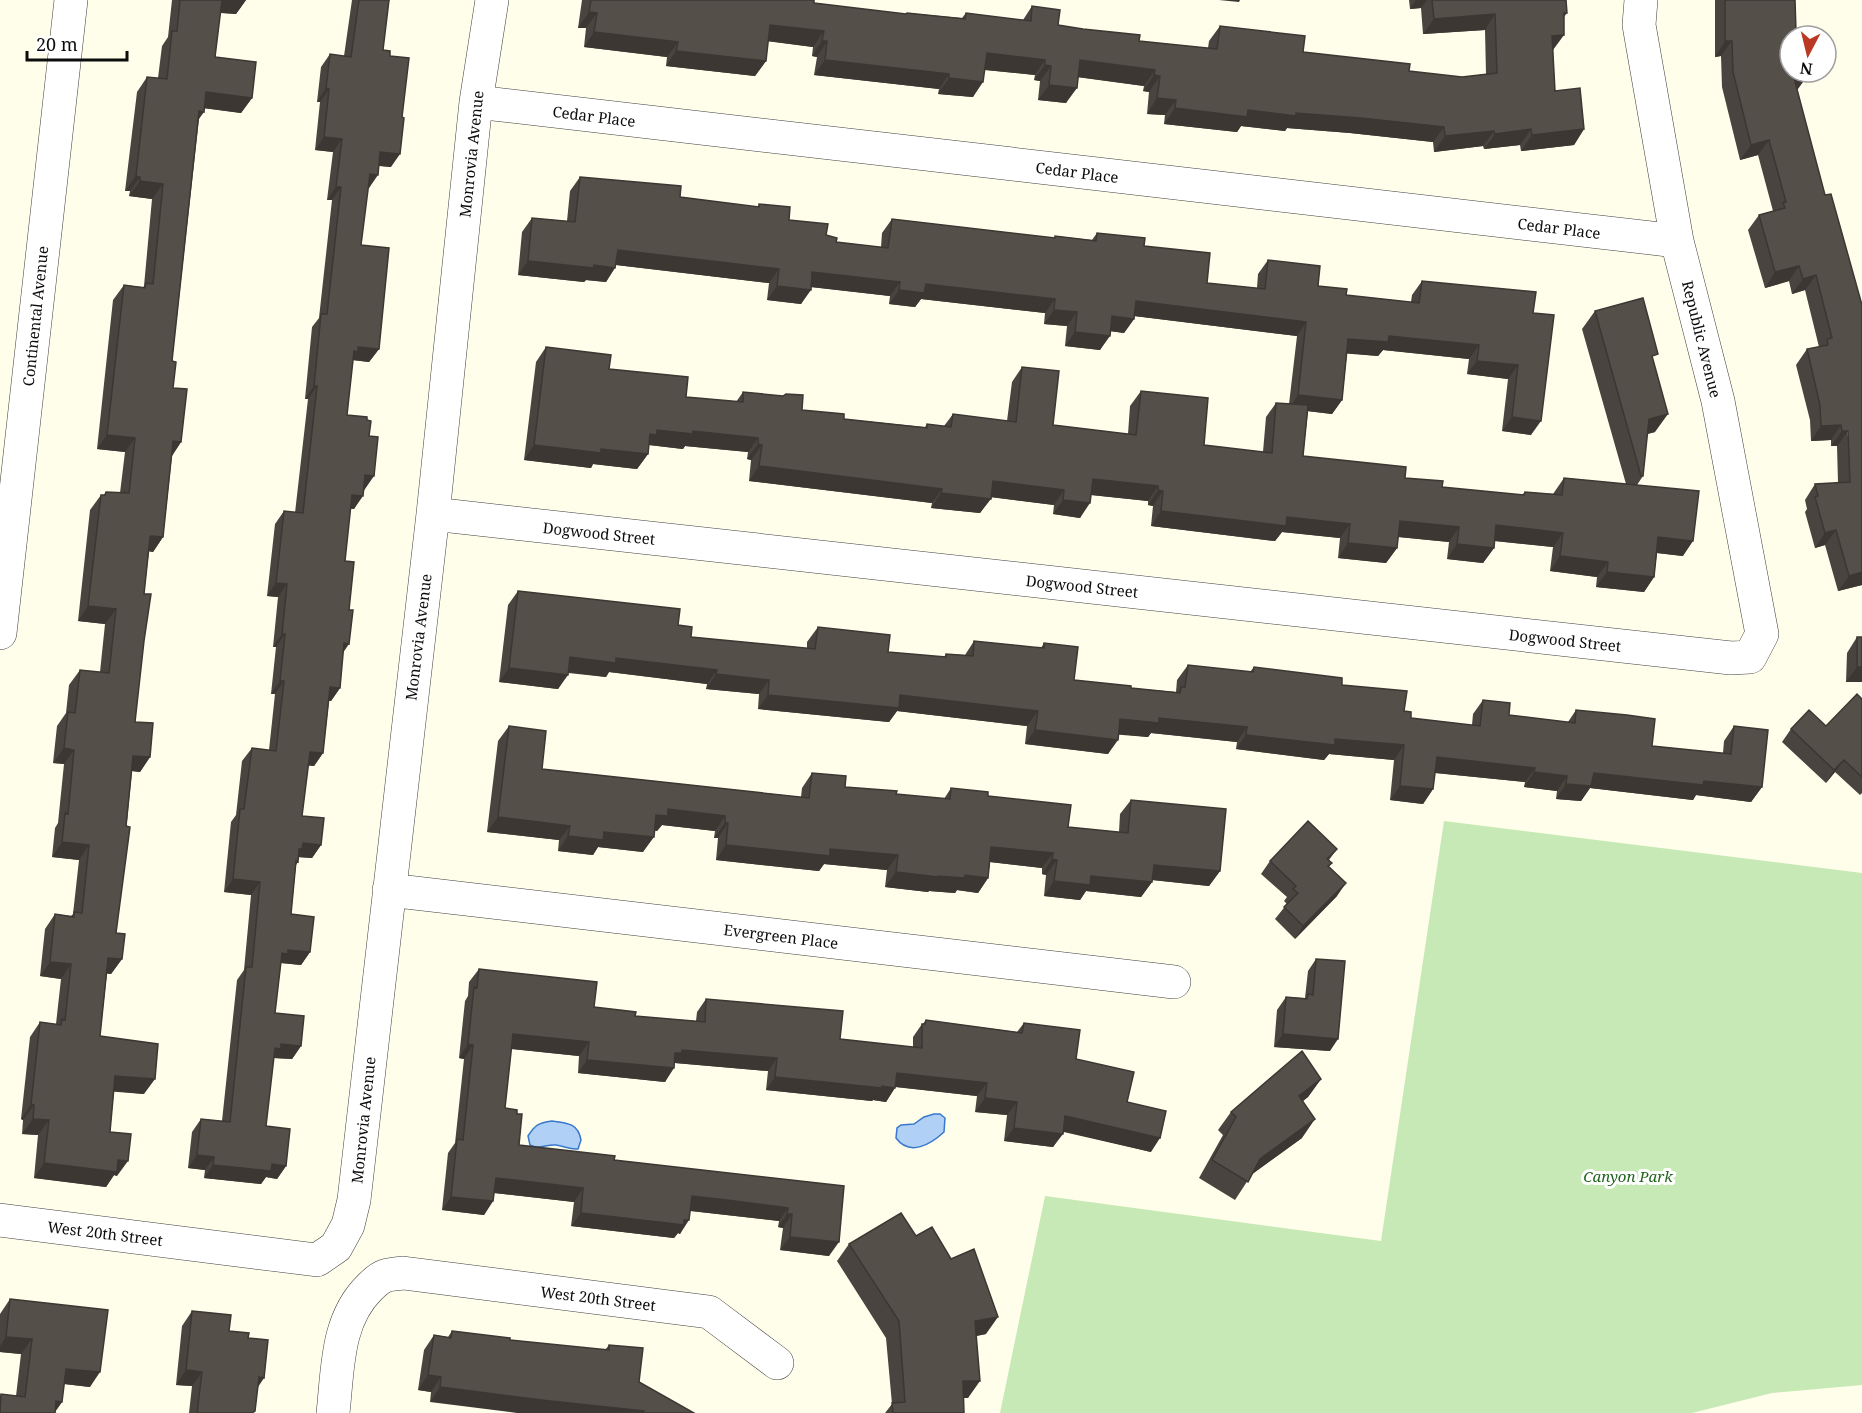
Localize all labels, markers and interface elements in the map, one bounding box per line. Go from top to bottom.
scale bar [27,24,128,62]
north arrow [1778,24,1838,84]
text: 20 m [36,32,78,56]
text: N [1798,57,1814,81]
street label: Monrovia Avenue [454,90,488,218]
street label: Cedar Place [551,101,637,131]
street label: Cedar Place [1034,157,1120,187]
street label: Cedar Place [1516,213,1602,243]
street label: Continental Avenue [18,245,52,387]
street label: Republic Avenue [1678,278,1726,400]
street label: Dogwood Street [542,517,656,549]
street label: Dogwood Street [1025,570,1139,602]
street label: Monrovia Avenue [400,572,436,702]
street label: Dogwood Street [1508,624,1622,656]
street label: Evergreen Place [722,919,840,953]
street label: Monrovia Avenue [346,1056,380,1184]
park label: Canyon Park [1583,1166,1673,1186]
street label: West 20th Street [46,1216,164,1250]
street label: West 20th Street [539,1281,657,1315]

